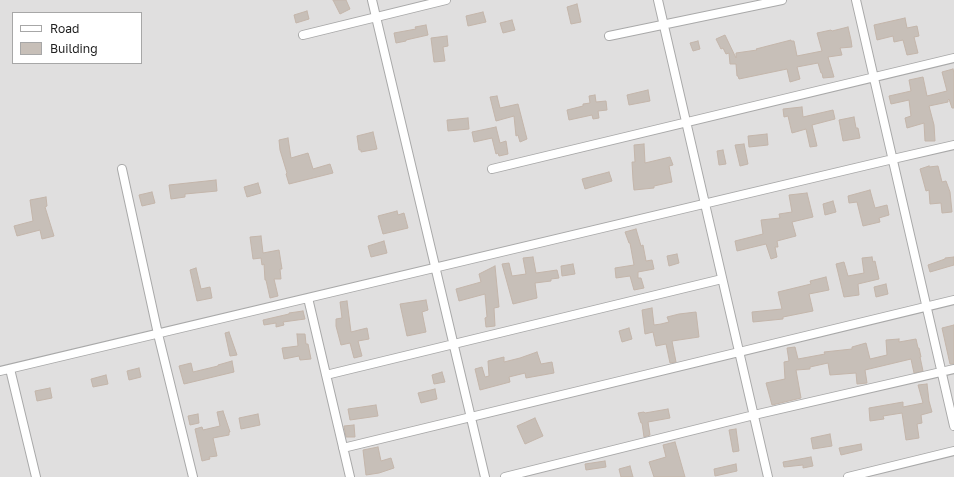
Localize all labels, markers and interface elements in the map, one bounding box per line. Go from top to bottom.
legend [12,12,142,64]
text: Road [50,21,79,36]
text: Building [50,41,98,56]

